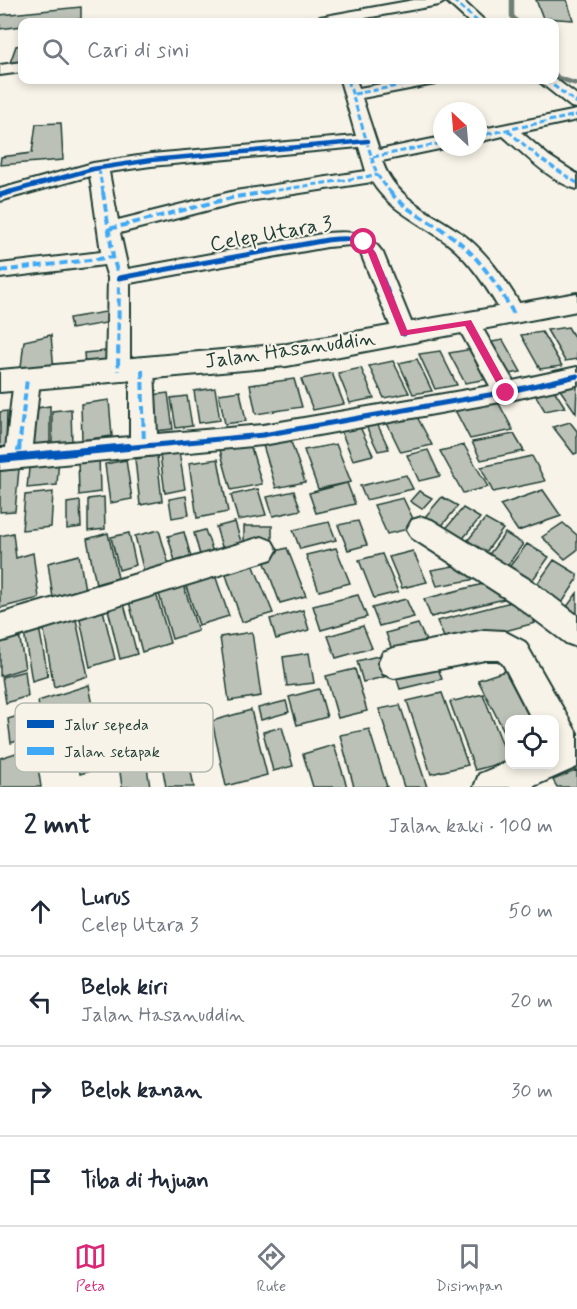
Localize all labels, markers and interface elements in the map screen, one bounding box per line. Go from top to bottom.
search box [18,18,559,84]
icon: search [39,35,72,68]
text: Cari di sini [87,37,189,65]
north arrow [433,102,487,156]
street label: Celep Utara 3 [208,209,335,259]
route start [350,228,376,254]
street label: Jalan Hasanuddin [203,324,378,376]
route end [492,379,518,405]
legend [15,703,213,772]
text: Jalur sepeda [64,715,149,736]
map controls [505,715,559,769]
button: locate [505,715,559,769]
text: Jalan setapak [64,742,160,763]
text: 2 mnt [24,809,91,843]
text: Jalan kaki · 100 m [388,813,553,840]
text: Lurus [81,884,130,912]
icon: ahead [24,895,57,928]
text: 50 m [508,898,553,925]
text: Celep Utara 3 [81,912,199,939]
text: Belok kiri [81,974,168,1002]
icon: left [24,985,57,1018]
text: 20 m [510,988,553,1015]
text: Jalan Hasanuddin [81,1002,245,1029]
icon: right [24,1075,57,1108]
text: Belok kanan [81,1077,202,1105]
text: 30 m [511,1078,553,1105]
icon: arrive [24,1165,57,1198]
text: Tiba di tujuan [81,1167,209,1195]
tab: Peta [74,1240,107,1297]
tab: Rute [255,1240,288,1297]
tab: Disimpan [436,1240,503,1297]

